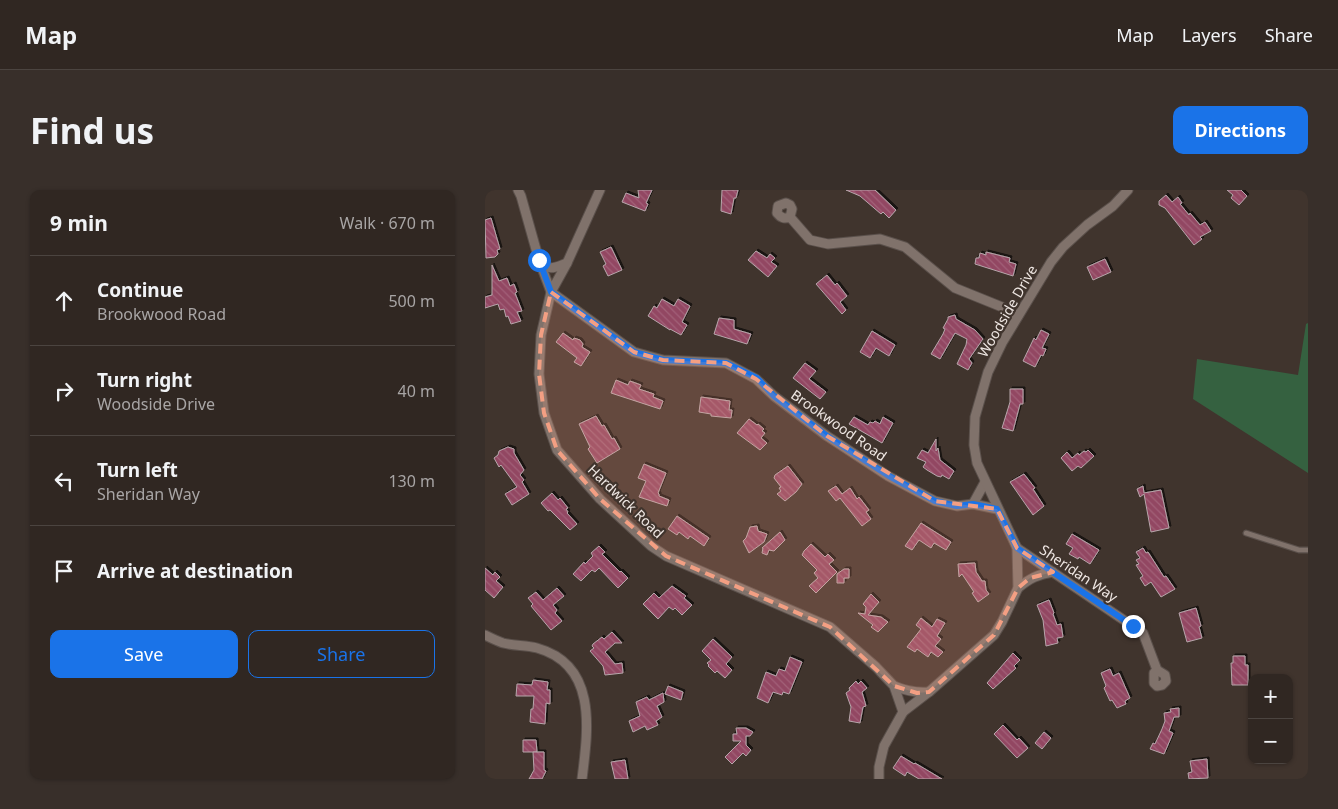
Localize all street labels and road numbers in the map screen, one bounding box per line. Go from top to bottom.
street label: Woodside Drive [973,261,1041,361]
street label: Brookwood Road [787,385,891,465]
street label: Hardwick Road [584,460,668,542]
street label: Sheridan Way [1036,540,1122,607]

